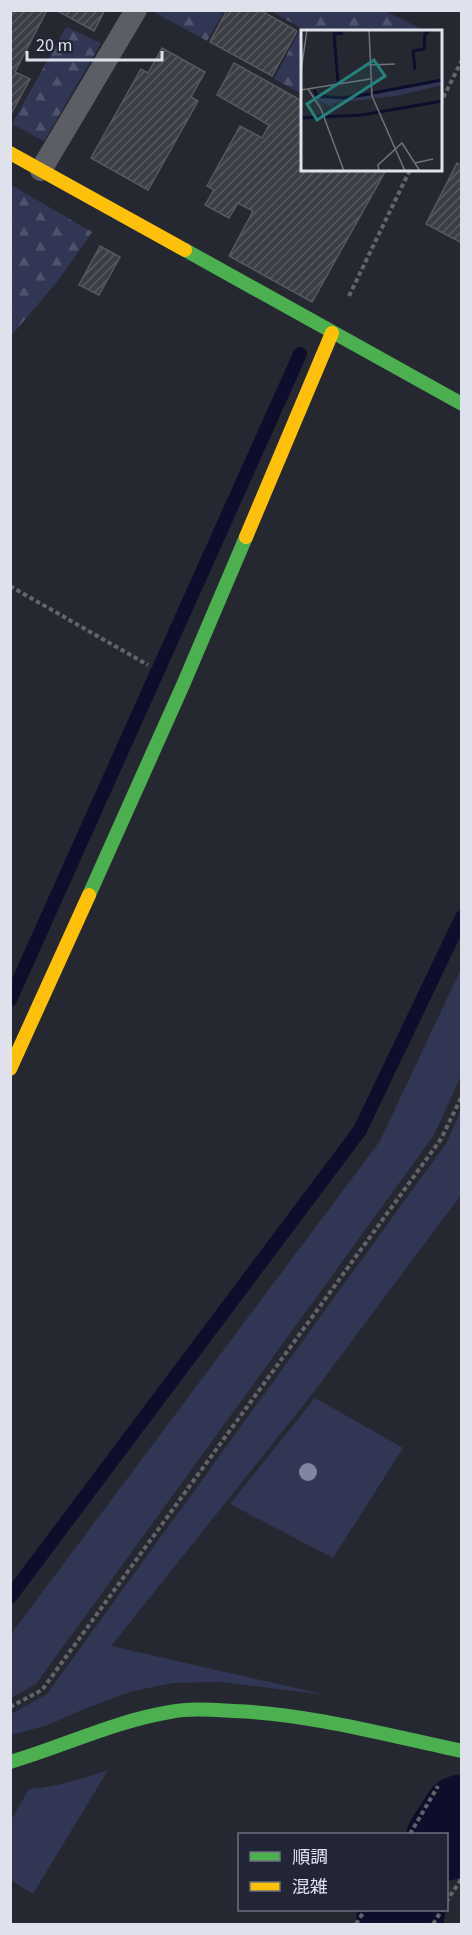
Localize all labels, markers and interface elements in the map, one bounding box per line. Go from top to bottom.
scale bar [27,24,162,62]
inset map [301,30,442,171]
text: 20 m [36,33,72,58]
legend [238,1833,448,1911]
text: 順調 [292,1845,328,1870]
text: 混雑 [292,1875,328,1900]

